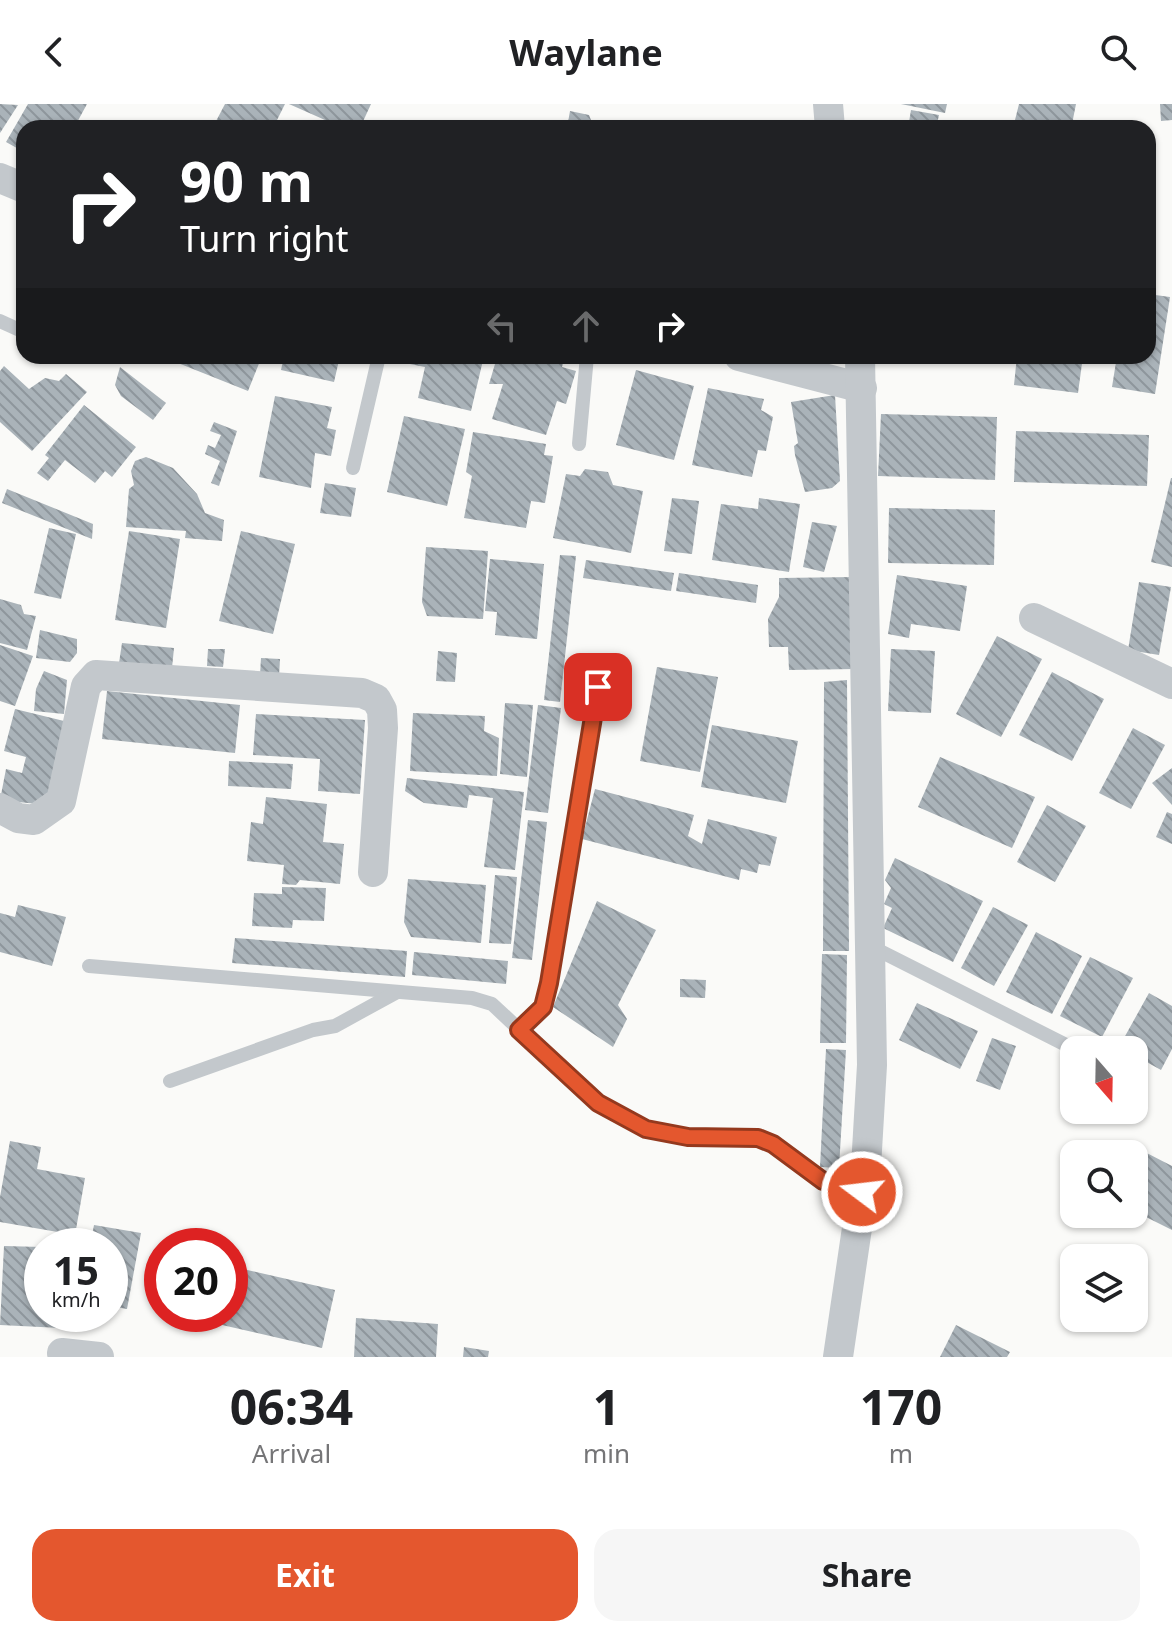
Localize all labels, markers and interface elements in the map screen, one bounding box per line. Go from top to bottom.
text: Waylane [509,28,663,77]
icon: back [32,30,76,74]
icon: search [1096,30,1140,74]
text: 90 m [180,142,313,218]
icon: right [48,152,152,256]
text: Turn right [180,214,348,263]
icon: left [480,304,524,348]
icon: ahead [564,304,608,348]
icon: right [648,304,692,348]
pin [564,653,632,721]
icon: arrive [576,665,620,709]
north arrow [1060,1036,1148,1124]
map controls [1060,1036,1148,1332]
button: search [1060,1140,1148,1228]
position arrow [820,1150,904,1234]
speed limit sign: 20 [144,1228,248,1332]
text: 15 [53,1242,99,1297]
button: layers [1060,1244,1148,1332]
text: km/h [51,1286,101,1313]
text: 06:34 [230,1374,353,1439]
text: 1 [593,1374,620,1439]
text: 170 [860,1374,942,1439]
text: Arrival [252,1435,331,1471]
text: min [583,1435,630,1471]
text: m [889,1435,913,1471]
button: Exit [32,1529,578,1621]
button: Share [594,1529,1140,1621]

